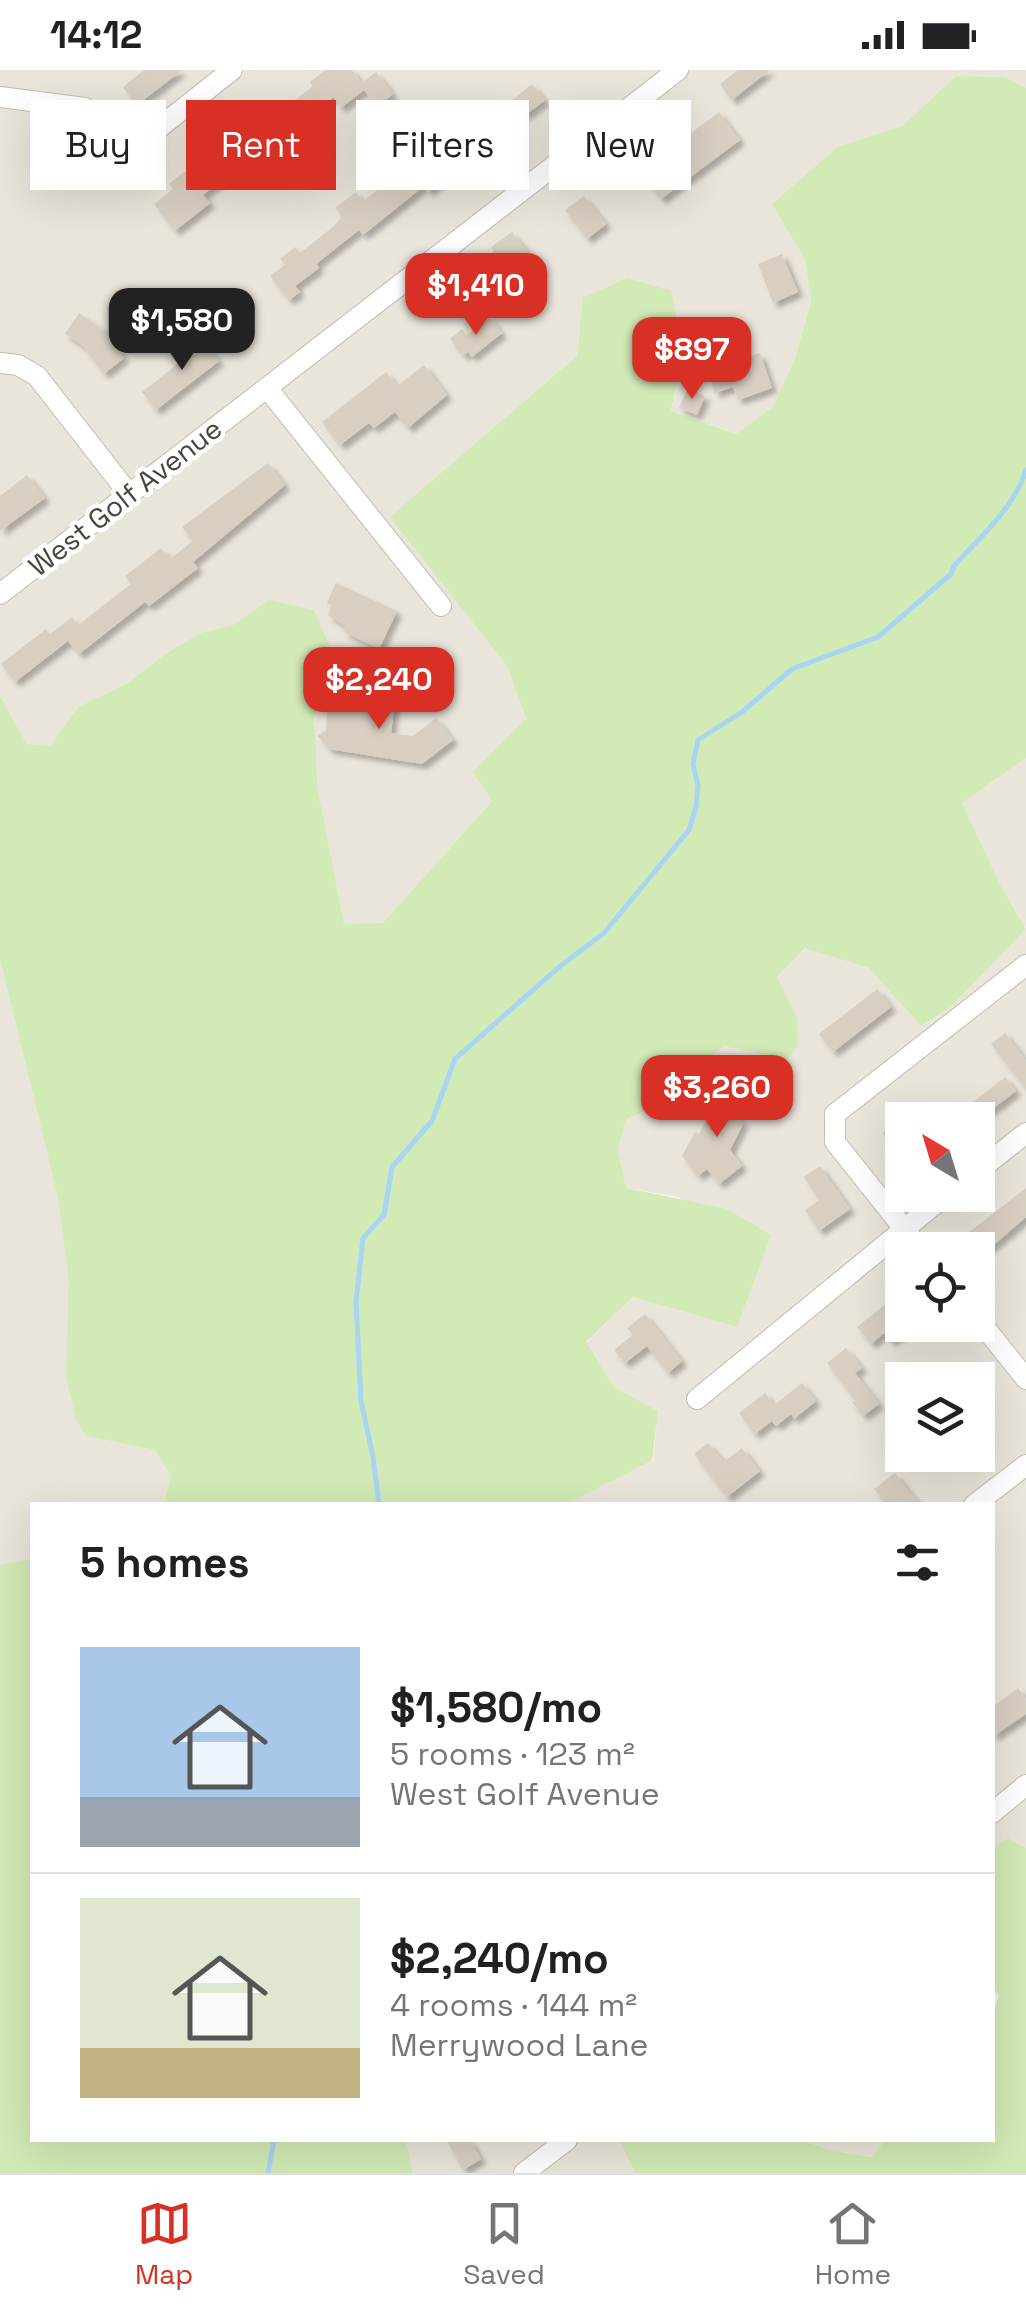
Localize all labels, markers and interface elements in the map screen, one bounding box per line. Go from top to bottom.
text: 14:12 [50,11,142,59]
chip: Buy [30,100,166,190]
chip: Rent [186,100,336,190]
chip: Filters [356,100,529,190]
chip: New [549,100,691,190]
pin: $1,410 [395,253,557,338]
text: $1,410 [427,265,525,305]
pin: $1,580 [101,288,263,373]
text: $1,580 [131,300,233,340]
pin: $897 [633,317,751,402]
text: $897 [654,329,730,369]
street label: West Golf Avenue [21,410,229,584]
pin: $2,240 [298,647,460,732]
text: $2,240 [325,659,433,699]
pin: $3,260 [636,1055,798,1140]
text: $3,260 [663,1067,771,1107]
north arrow [885,1102,995,1212]
map controls [885,1102,995,1472]
button: locate [885,1232,995,1342]
button: layers [885,1362,995,1472]
icon: filters [890,1535,945,1590]
text: 5 homes [80,1536,250,1589]
text: $1,580/mo [390,1681,602,1734]
icon: home [160,1687,280,1807]
text: 5 rooms · 123 m² [390,1734,635,1774]
text: West Golf Avenue [390,1774,660,1814]
text: $2,240/mo [390,1932,609,1985]
icon: home [160,1938,280,2058]
text: 4 rooms · 144 m² [390,1985,637,2025]
text: Merrywood Lane [390,2025,648,2065]
tab: Map [135,2196,193,2292]
tab: Saved [463,2196,545,2292]
tab: Home [815,2196,891,2292]

